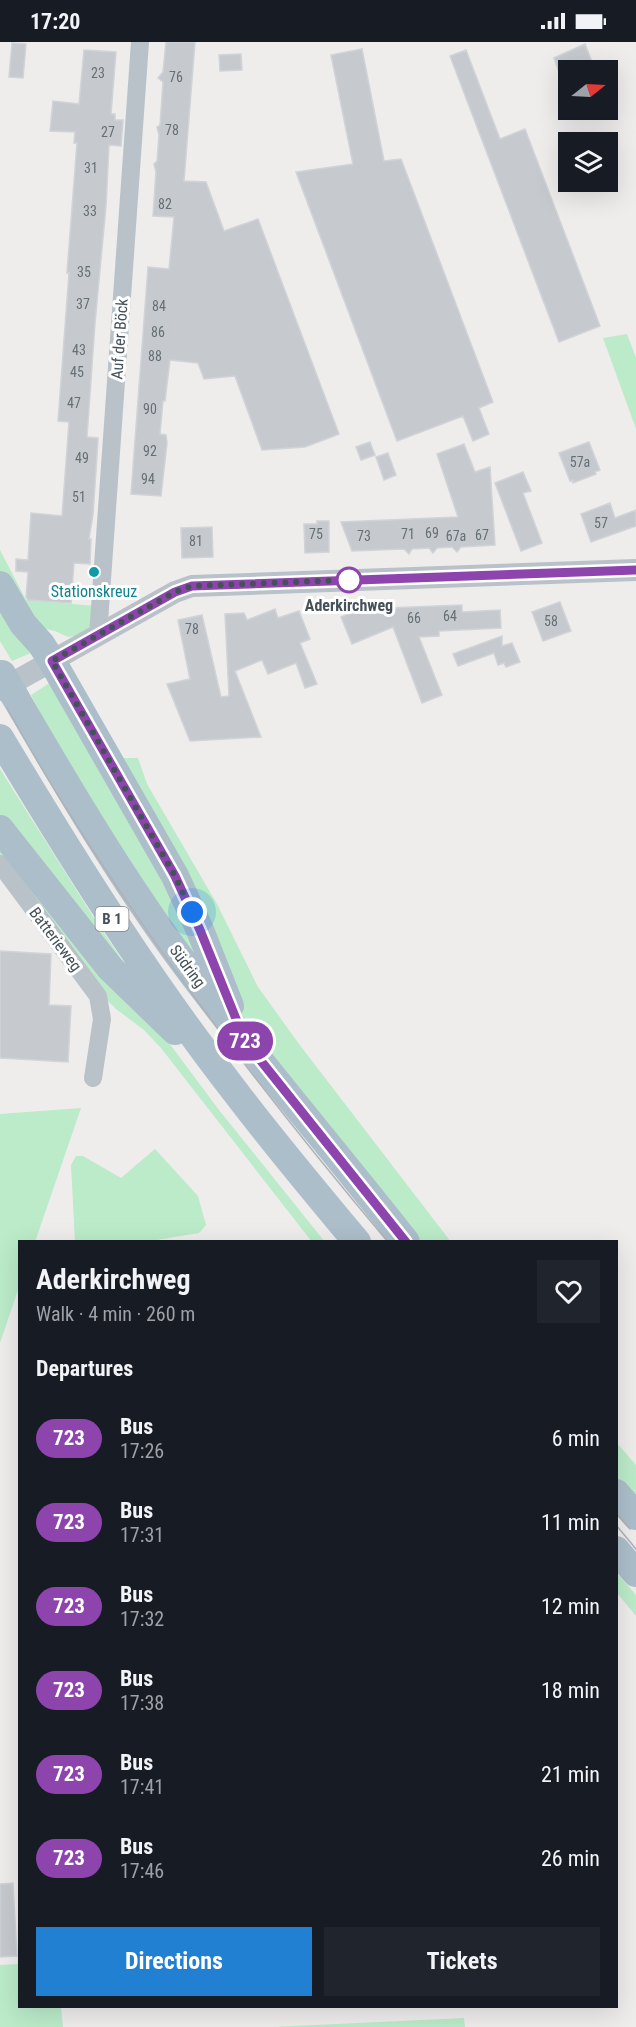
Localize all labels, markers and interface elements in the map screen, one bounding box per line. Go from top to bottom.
text: 17:20 [30,9,81,34]
north arrow [558,60,618,120]
map controls [558,60,618,192]
house number: 23 [91,65,105,81]
house number: 76 [169,69,183,85]
house number: 78 [165,122,179,138]
house number: 27 [101,124,115,140]
button: layers [558,132,618,192]
house number: 31 [84,160,98,176]
house number: 82 [158,196,172,212]
house number: 33 [83,203,97,219]
house number: 35 [77,264,91,280]
house number: 37 [76,296,90,312]
street label: Auf der Böck [107,297,132,380]
house number: 84 [152,298,166,314]
house number: 86 [151,324,165,340]
house number: 43 [72,342,86,358]
house number: 88 [148,348,162,364]
house number: 45 [70,364,84,380]
house number: 47 [67,395,81,411]
house number: 90 [143,401,157,417]
house number: 92 [143,443,157,459]
house number: 49 [75,450,89,466]
house number: 57a [570,454,590,470]
house number: 94 [141,471,155,487]
house number: 51 [72,489,86,505]
house number: 57 [594,515,608,531]
house number: 69 [425,525,439,541]
house number: 75 [309,526,323,542]
house number: 71 [401,526,415,542]
house number: 67 [475,527,489,543]
house number: 73 [357,528,371,544]
house number: 67a [446,528,466,544]
house number: 81 [189,533,203,549]
marker: Stationskreuz [87,565,101,579]
marker: Aderkirchweg [336,567,362,593]
place label: Stationskreuz [51,582,137,601]
place label: Aderkirchweg [305,596,393,615]
house number: 64 [443,608,457,624]
house number: 66 [407,610,421,626]
house number: 58 [544,613,558,629]
house number: 78 [185,621,199,637]
your location [177,897,207,927]
street label: Batterieweg [25,904,86,975]
road number: B 1 [96,907,128,931]
street label: Südring [166,941,209,991]
line badge: 723 [210,1022,280,1060]
text: 723 [229,1029,261,1053]
button: heart [537,1260,600,1323]
text: Aderkirchweg [36,1263,191,1296]
text: Walk · 4 min · 260 m [36,1302,195,1326]
text: Departures [36,1356,133,1381]
text: Bus [120,1414,153,1439]
text: 723 [53,1426,85,1450]
text: 6 min [552,1426,600,1451]
text: 17:26 [120,1439,164,1463]
text: Bus [120,1498,153,1523]
text: 723 [53,1510,85,1534]
text: 11 min [541,1510,600,1535]
text: 17:31 [120,1523,164,1547]
text: Bus [120,1582,153,1607]
text: 723 [53,1594,85,1618]
text: 12 min [541,1594,600,1619]
text: 17:32 [120,1607,164,1631]
text: Bus [120,1666,153,1691]
text: 723 [53,1678,85,1702]
text: 18 min [541,1678,600,1703]
text: 17:38 [120,1691,164,1715]
text: Bus [120,1750,153,1775]
text: 723 [53,1762,85,1786]
text: 21 min [541,1762,600,1787]
text: 17:41 [120,1775,164,1799]
text: Bus [120,1834,153,1859]
text: 723 [53,1846,85,1870]
text: 26 min [541,1846,600,1871]
text: 17:46 [120,1859,164,1883]
button: Directions [36,1927,312,1996]
button: Tickets [324,1927,600,1996]

